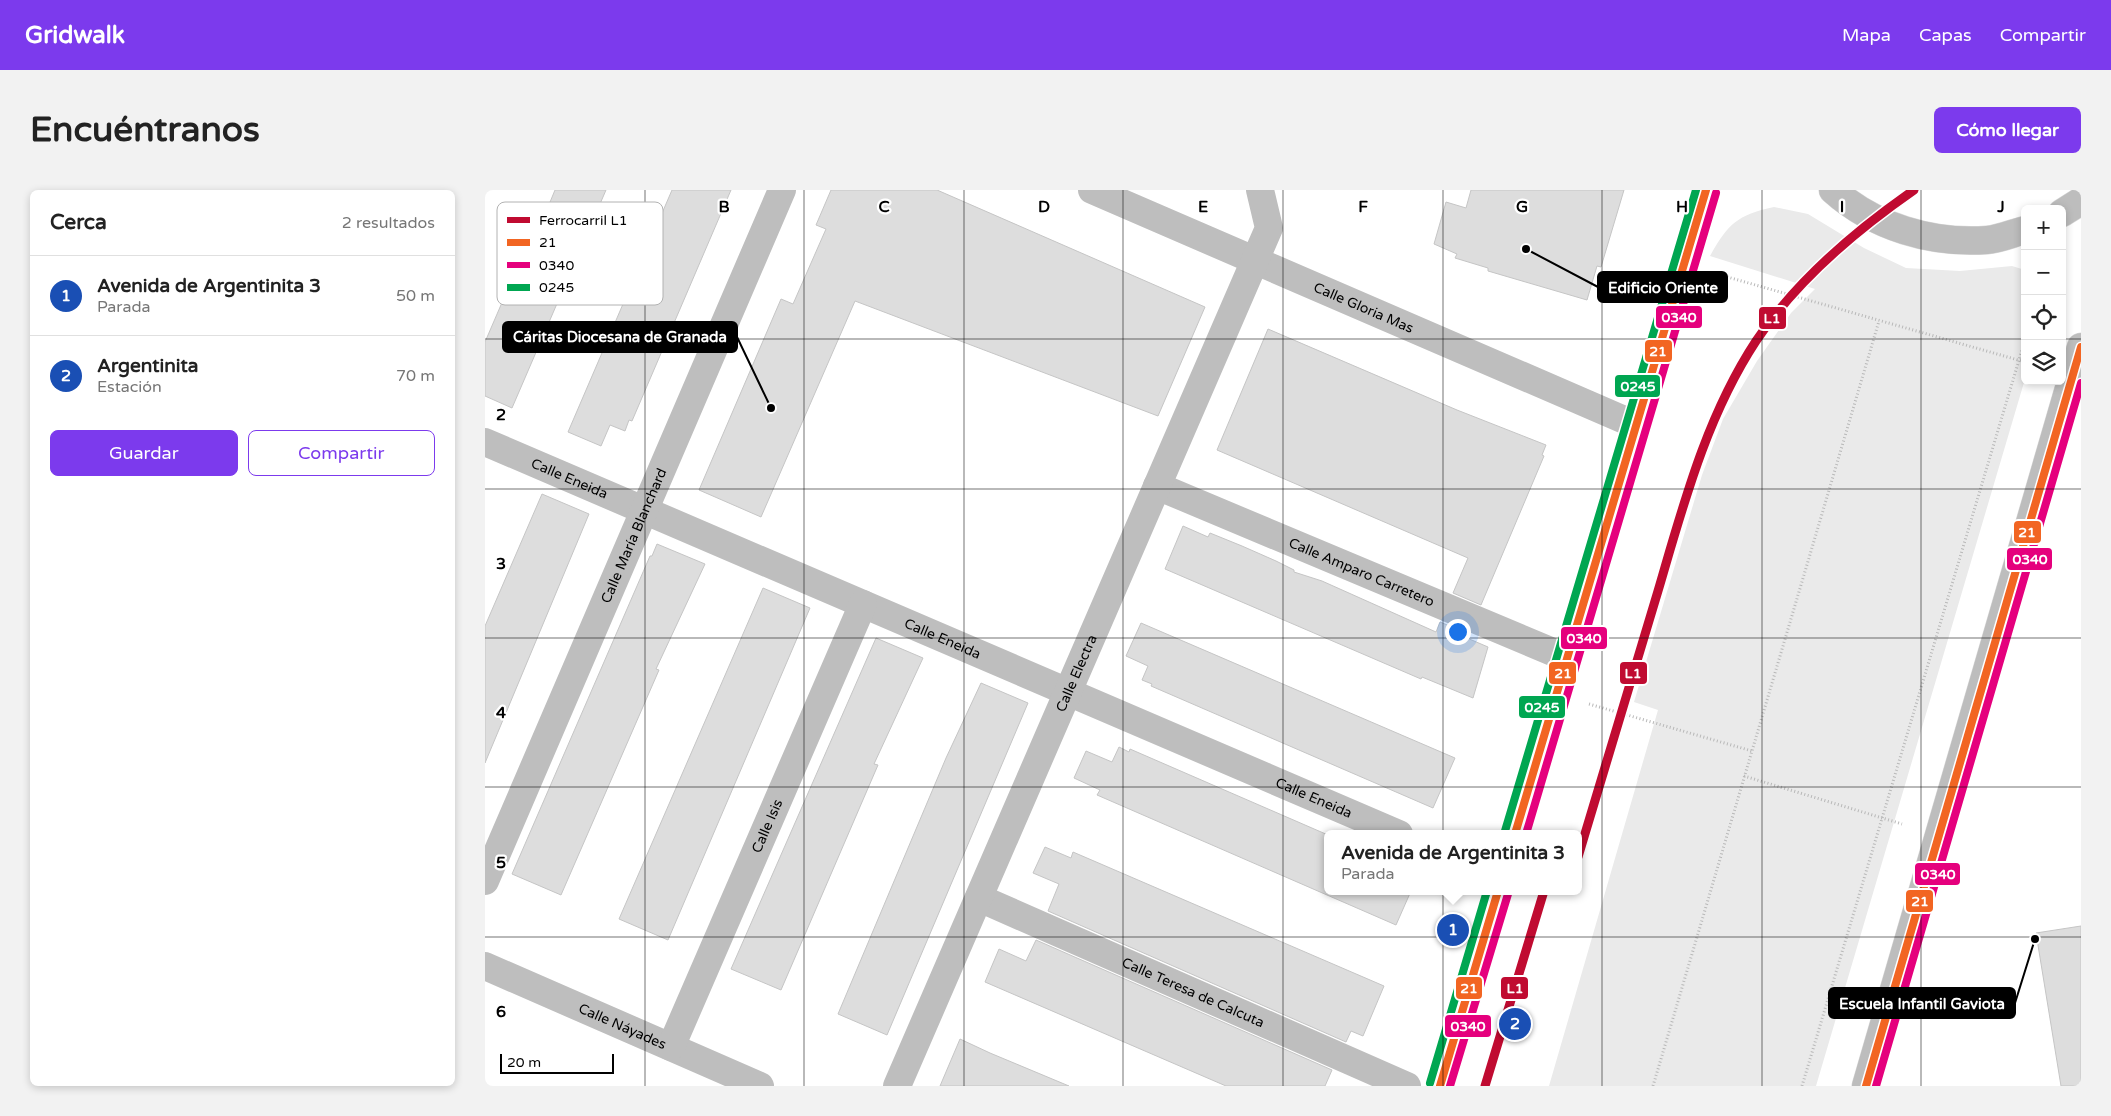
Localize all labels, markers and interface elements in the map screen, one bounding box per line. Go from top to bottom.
text: Gridwalk [25,21,125,50]
text: Mapa [1842,24,1891,46]
text: Capas [1919,24,1972,46]
text: Compartir [2000,24,2086,46]
button: Cómo llegar [1934,107,2081,153]
text: Encuéntranos [30,109,260,151]
text: B [718,197,730,217]
text: C [878,197,890,217]
text: D [1038,197,1050,217]
text: E [1198,197,1208,217]
text: F [1358,197,1368,217]
text: G [1516,197,1528,217]
text: H [1676,197,1688,217]
text: I [1840,197,1844,217]
text: J [1996,197,2005,217]
legend [497,202,663,305]
map controls [2021,205,2066,385]
button: + [2021,205,2066,250]
text: Cerca [50,210,107,235]
text: Ferrocarril L1 [539,212,627,229]
text: 2 resultados [342,213,435,233]
text: 21 [539,234,557,251]
button: − [2021,250,2066,295]
text: 0340 [539,257,574,274]
callout: Edificio Oriente [1598,272,1727,302]
text: Avenida de Argentinita 3 [97,275,321,297]
street label: Calle Gloria Mas [1311,278,1417,337]
text: 0245 [539,279,574,296]
text: Edificio Oriente [1608,279,1718,297]
text: 1 [61,286,71,306]
text: 50 m [396,286,435,306]
button: locate [2021,295,2066,340]
text: Parada [97,297,151,317]
line badge: 0340 [1655,305,1703,329]
line badge: L1 [1758,306,1787,330]
text: 0340 [1661,309,1697,326]
text: L1 [1764,310,1780,327]
callout: Cáritas Diocesana de Granada [503,322,737,352]
text: Cáritas Diocesana de Granada [513,328,727,346]
line badge: 21 [1644,339,1673,363]
button: layers [2021,340,2066,385]
text: 21 [1649,343,1667,360]
text: Argentinita [97,355,198,377]
text: 2 [61,366,71,386]
text: 70 m [396,366,435,386]
line badge: 0245 [1614,374,1661,398]
text: Estación [97,377,162,397]
text: 0245 [1620,378,1656,395]
text: 2 [496,405,506,425]
button: Guardar [50,430,238,476]
button: Compartir [248,430,435,476]
street label: Calle Eneida [529,454,610,502]
street label: Calle María Blanchard [597,465,670,606]
line badge: 21 [2013,520,2042,544]
text: 21 [2018,524,2036,541]
street label: Calle Amparo Carretero [1286,534,1437,610]
line badge: 0340 [2006,547,2053,571]
text: 0340 [2012,551,2048,568]
text: 3 [496,554,506,574]
street label: Calle Eneida [902,614,984,662]
your location [1445,619,1471,645]
line badge: 0340 [1560,626,1608,650]
text: 0340 [1566,630,1602,647]
street label: Calle Electra [1052,632,1100,714]
line badge: 21 [1548,661,1577,685]
line badge: L1 [1619,661,1648,685]
text: 21 [1554,665,1572,682]
text: L1 [1625,665,1641,682]
line badge: 0245 [1518,695,1566,719]
text: 0245 [1524,699,1560,716]
text: 4 [496,703,506,723]
street label: Calle Eneida [1273,774,1355,821]
street label: Calle Isis [748,796,786,855]
popup [1324,830,1582,895]
text: Avenida de Argentinita 3 [1341,842,1565,864]
text: 5 [496,853,506,873]
line badge: 0340 [1914,862,1961,886]
text: Parada [1341,864,1395,884]
text: 0340 [1920,866,1956,883]
line badge: 21 [1905,889,1934,913]
text: 21 [1911,893,1929,910]
pin: 1 [1437,911,1469,949]
street label: Calle Teresa de Calcuta [1119,953,1267,1031]
line badge: 21 [1455,976,1483,1000]
line badge: L1 [1500,976,1529,1000]
text: 21 [1460,980,1478,997]
text: L1 [1507,980,1523,997]
callout: Escuela Infantil Gaviota [1829,988,2015,1018]
text: Escuela Infantil Gaviota [1839,995,2005,1013]
street label: Calle Náyades [576,999,669,1053]
text: 6 [496,1002,506,1022]
pin: 2 [1499,1005,1531,1043]
line badge: 0340 [1444,1014,1492,1038]
text: 0340 [1450,1018,1486,1035]
scale bar [500,1051,614,1074]
text: 20 m [507,1054,541,1071]

